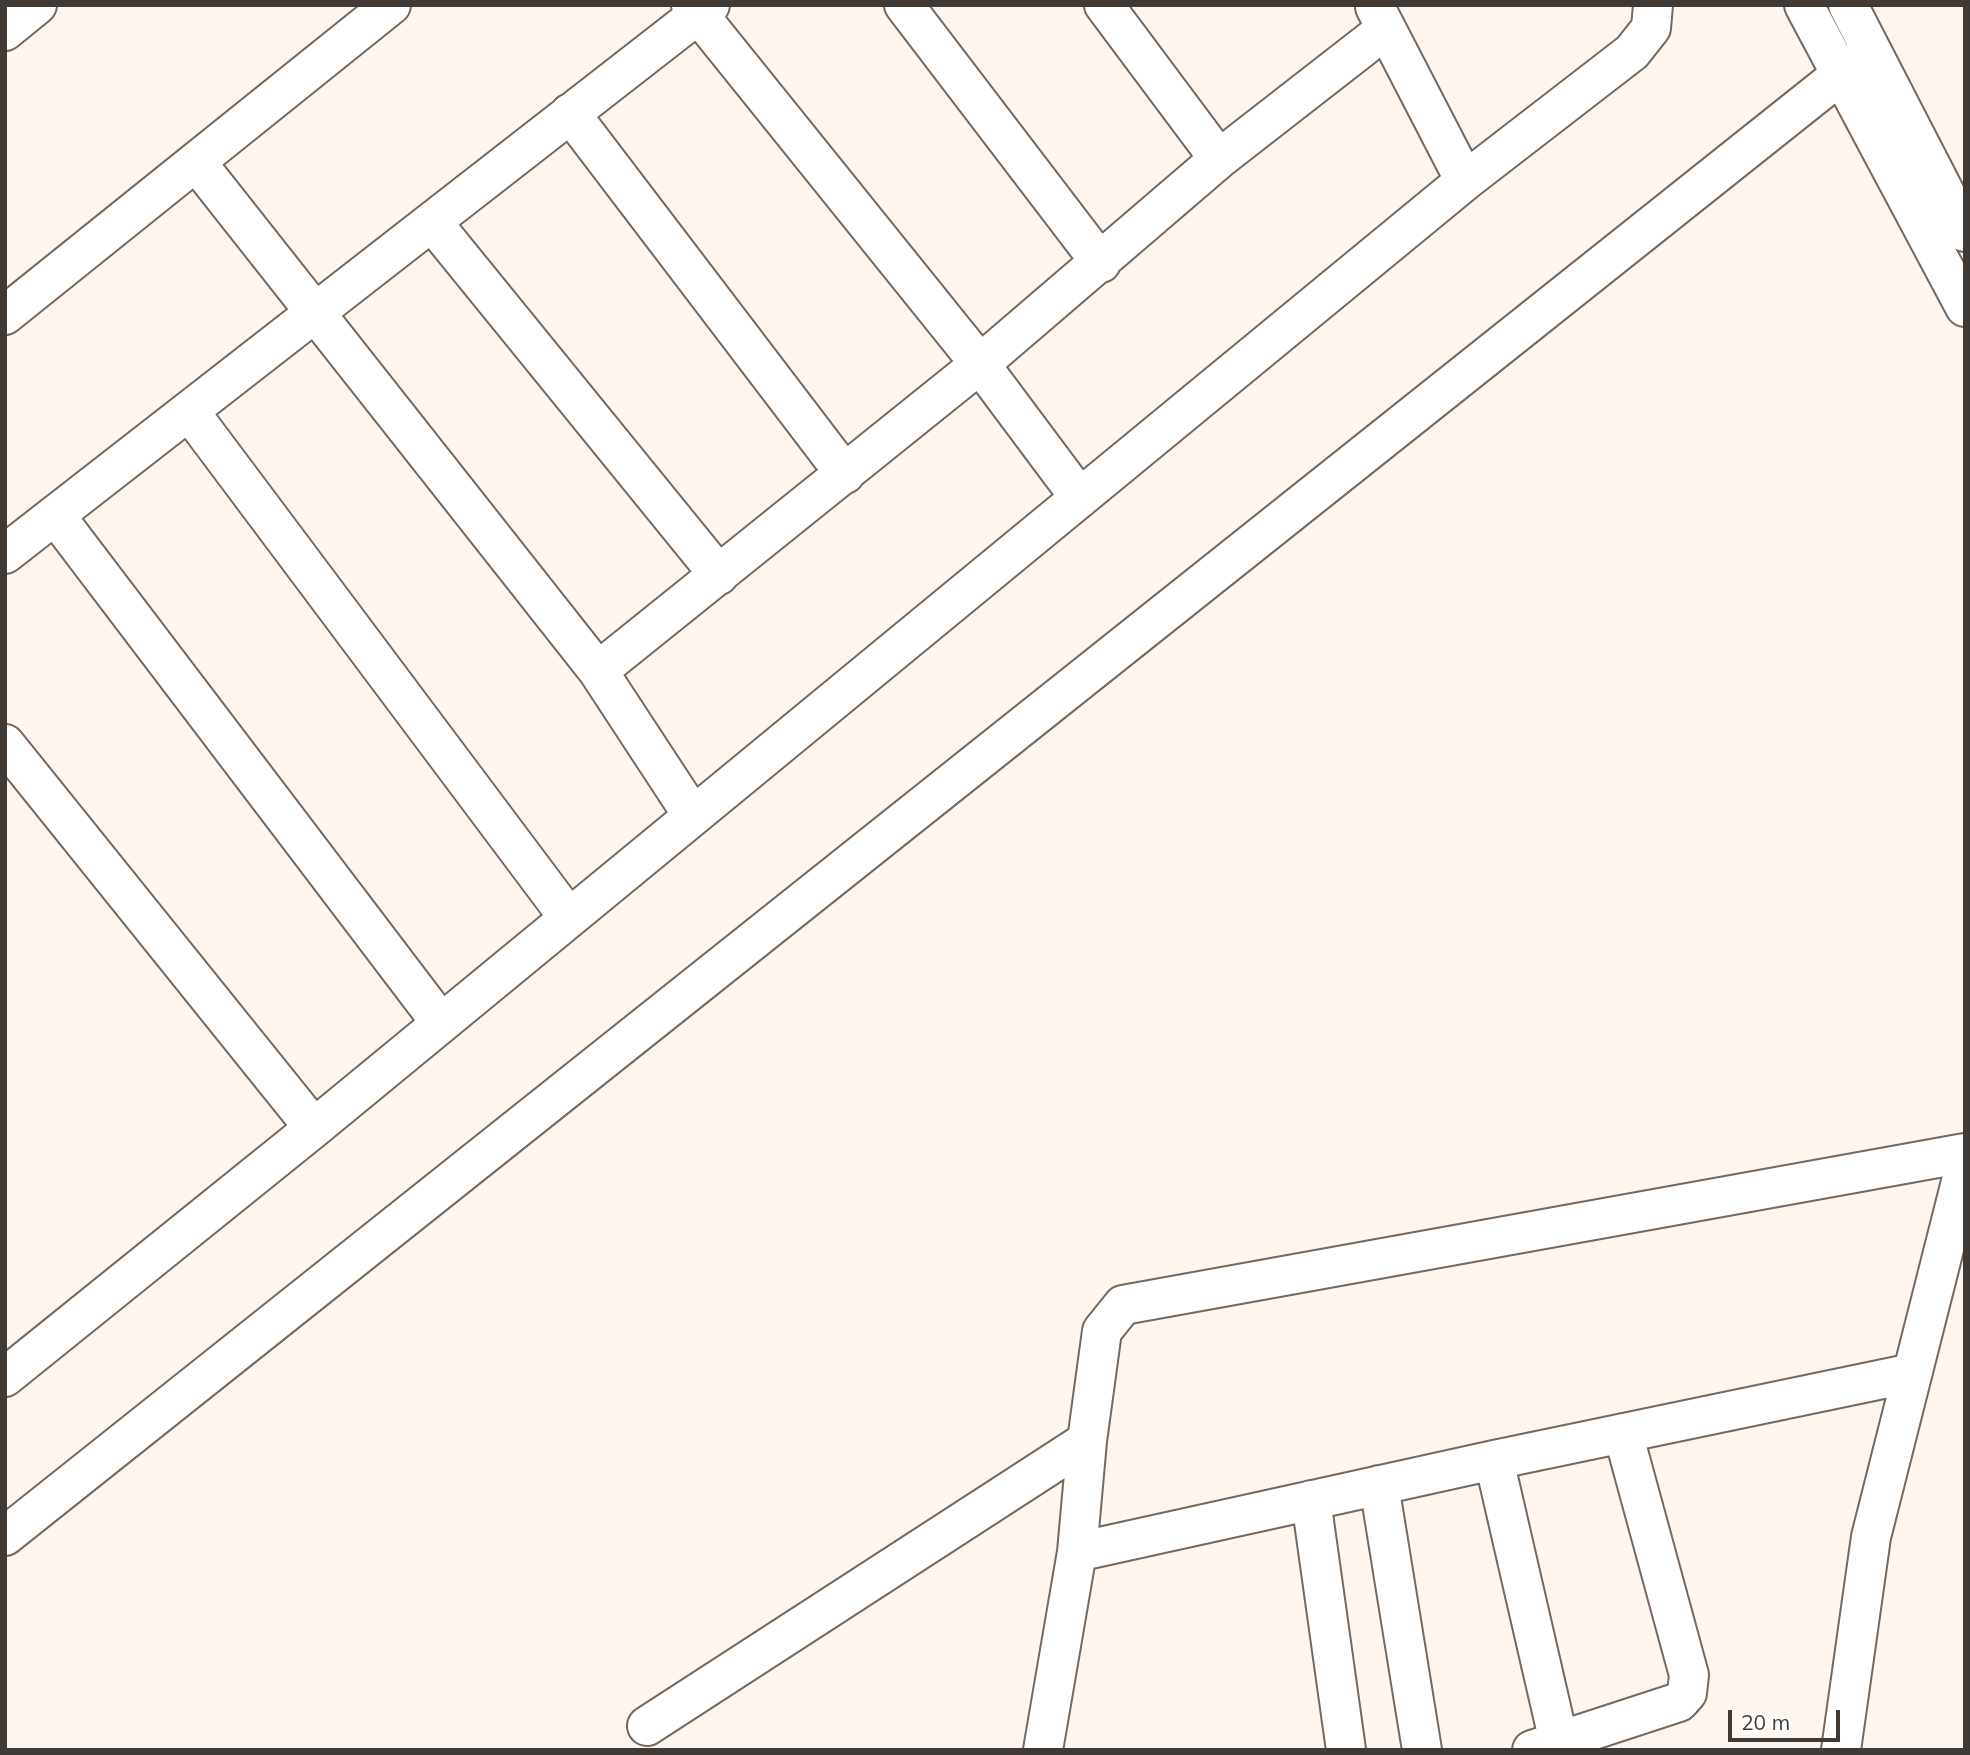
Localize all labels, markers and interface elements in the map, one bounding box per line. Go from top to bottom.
scale bar [1732,1696,1844,1740]
text: 20 m [1741,1709,1790,1735]

